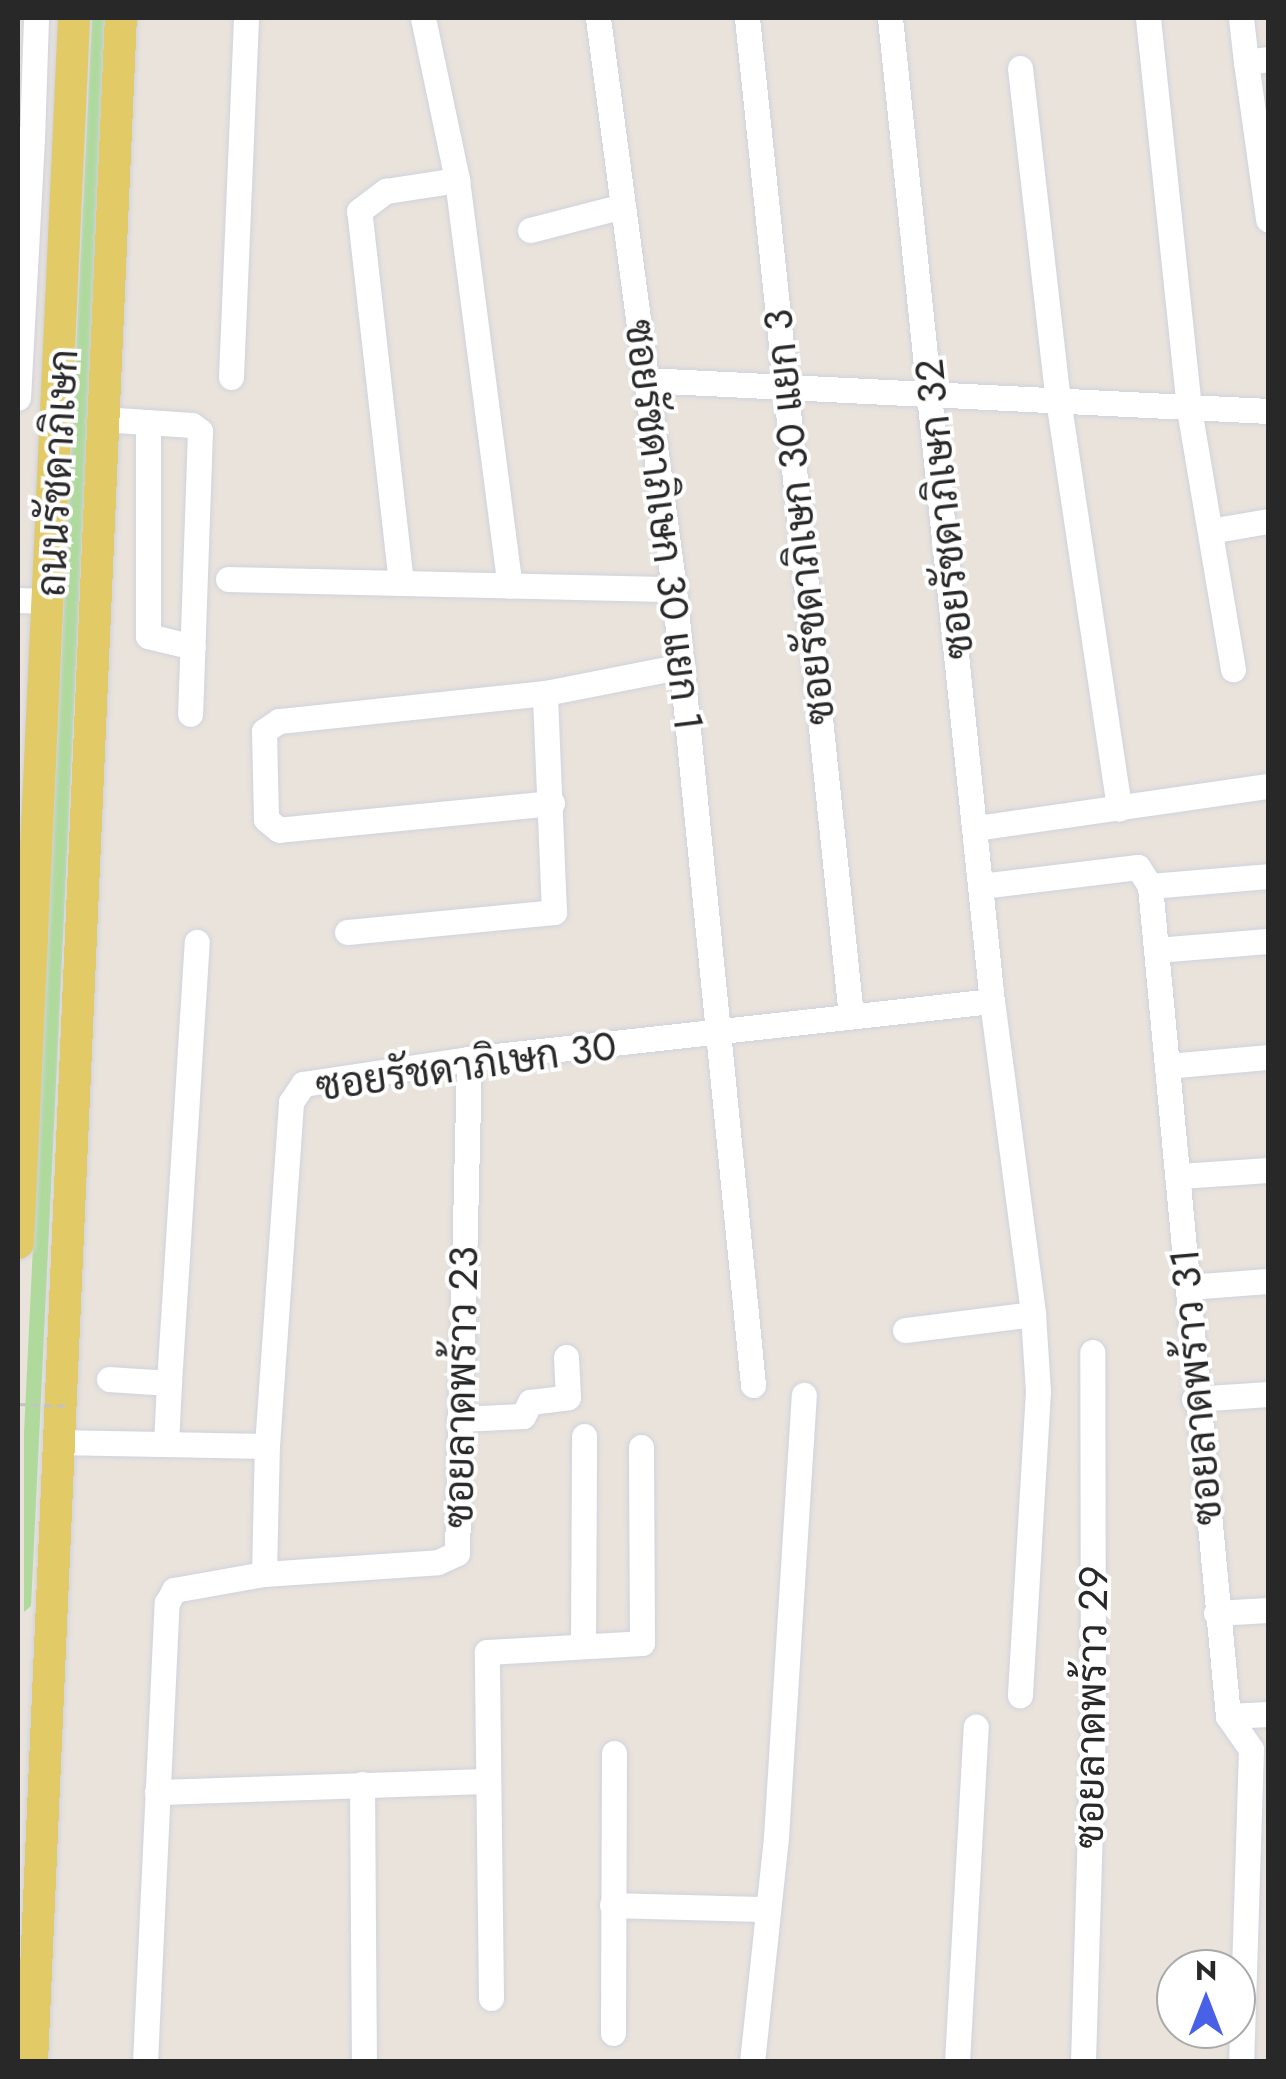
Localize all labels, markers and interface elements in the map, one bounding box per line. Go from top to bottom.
street label: ซอยรัชดาภิเษก 30 แยก 3 [753,307,845,727]
street label: ซอยรัชดาภิเษก 30 แยก 1 [615,317,713,733]
street label: ถนนรัชดาภิเษก [27,348,87,598]
street label: ซอยรัชดาภิเษก 32 [904,357,984,661]
street label: ซอยรัชดาภิเษก 30 [313,1021,619,1111]
street label: ซอยลาดพร้าว 23 [435,1246,487,1528]
street label: ซอยลาดพร้าว 31 [1160,1247,1232,1527]
street label: ซอยลาดพร้าว 29 [1065,1565,1117,1849]
north arrow [1156,1949,1256,2049]
text: N [1195,1950,1217,1991]

